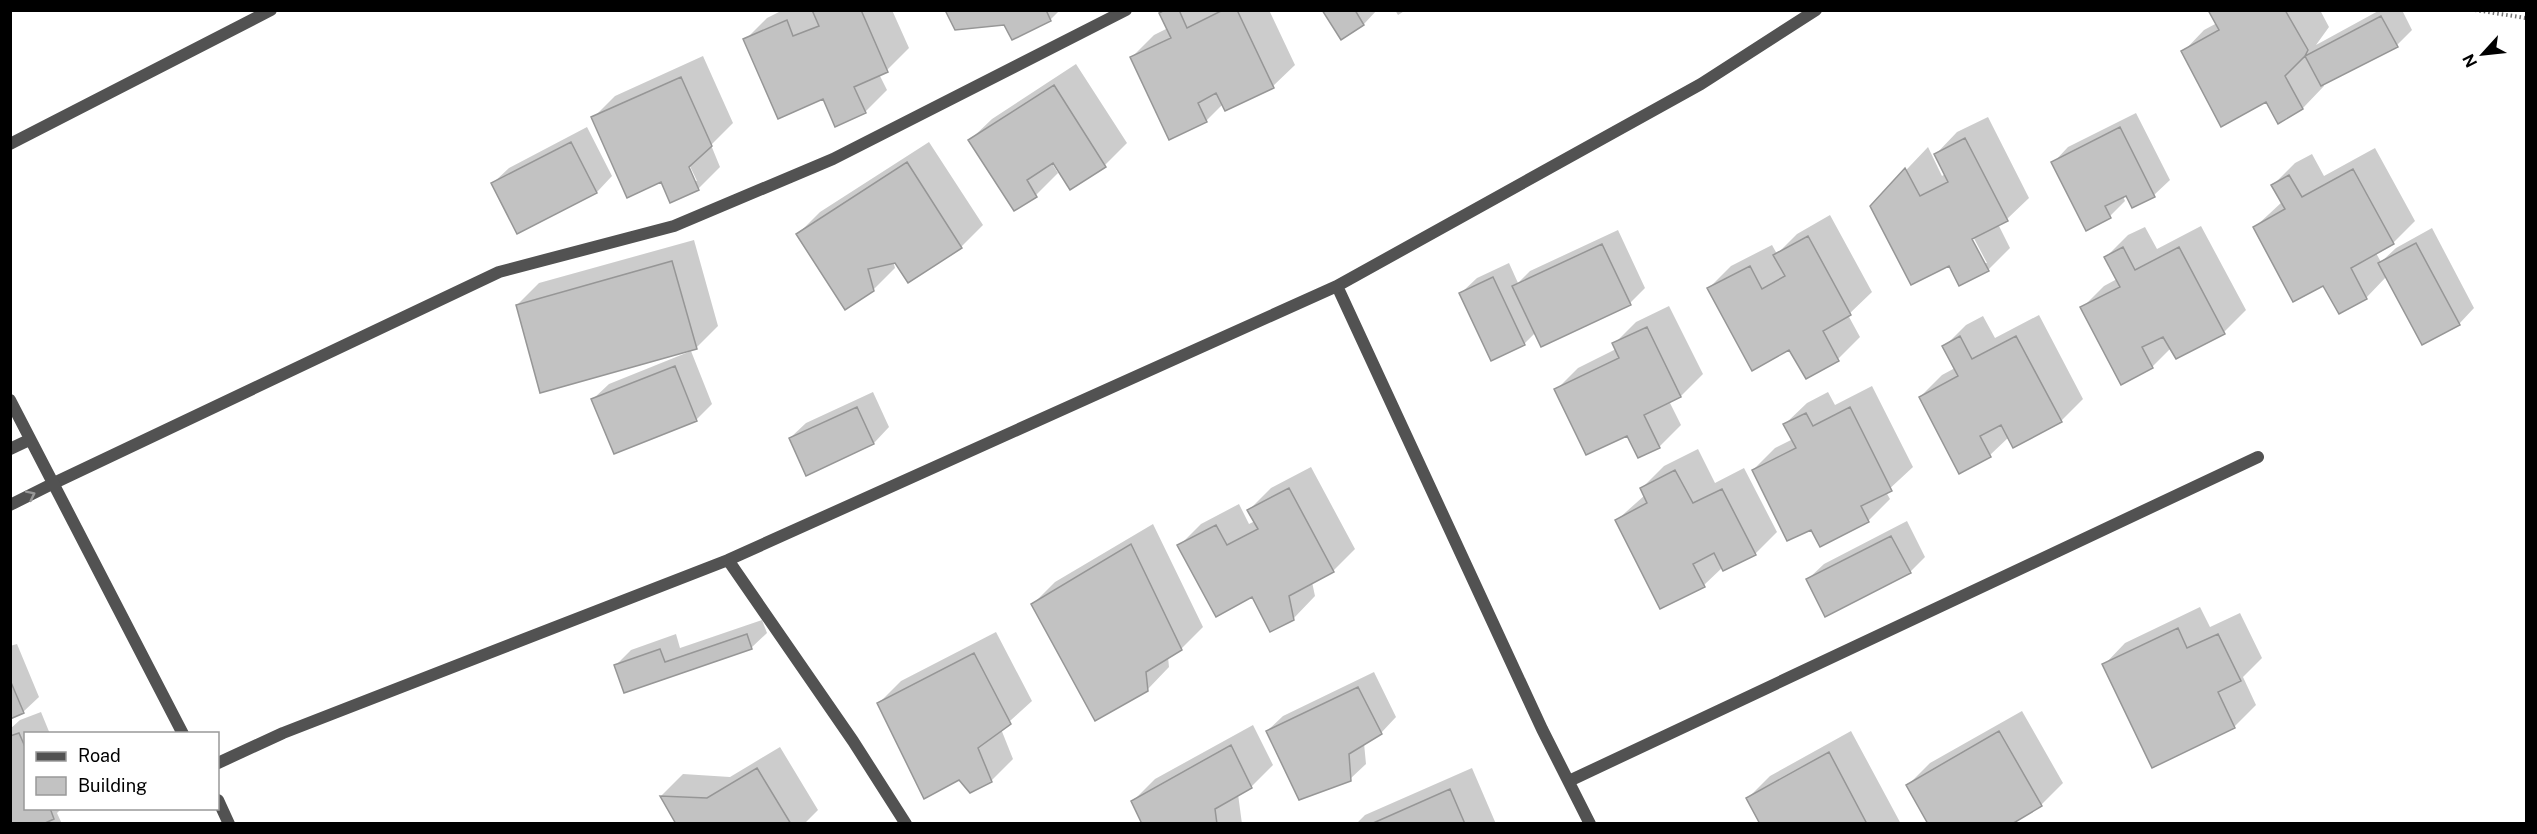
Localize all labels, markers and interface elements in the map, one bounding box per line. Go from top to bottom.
north arrow [2453,24,2513,84]
text: N [2459,51,2481,70]
one-way arrow [25,490,36,502]
legend [24,732,219,810]
text: Road [78,745,121,766]
text: Building [78,775,147,796]

